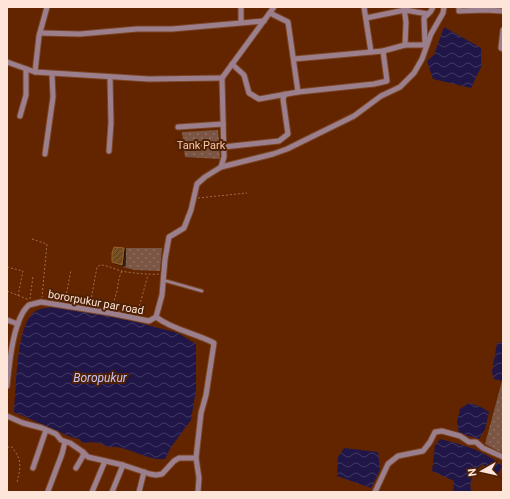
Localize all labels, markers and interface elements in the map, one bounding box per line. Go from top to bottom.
park label: Tank Park [177,139,226,152]
street label: bororpukur par road [47,288,145,317]
water label: Boropukur [73,371,128,385]
north arrow [462,451,502,491]
text: N [466,467,480,477]

